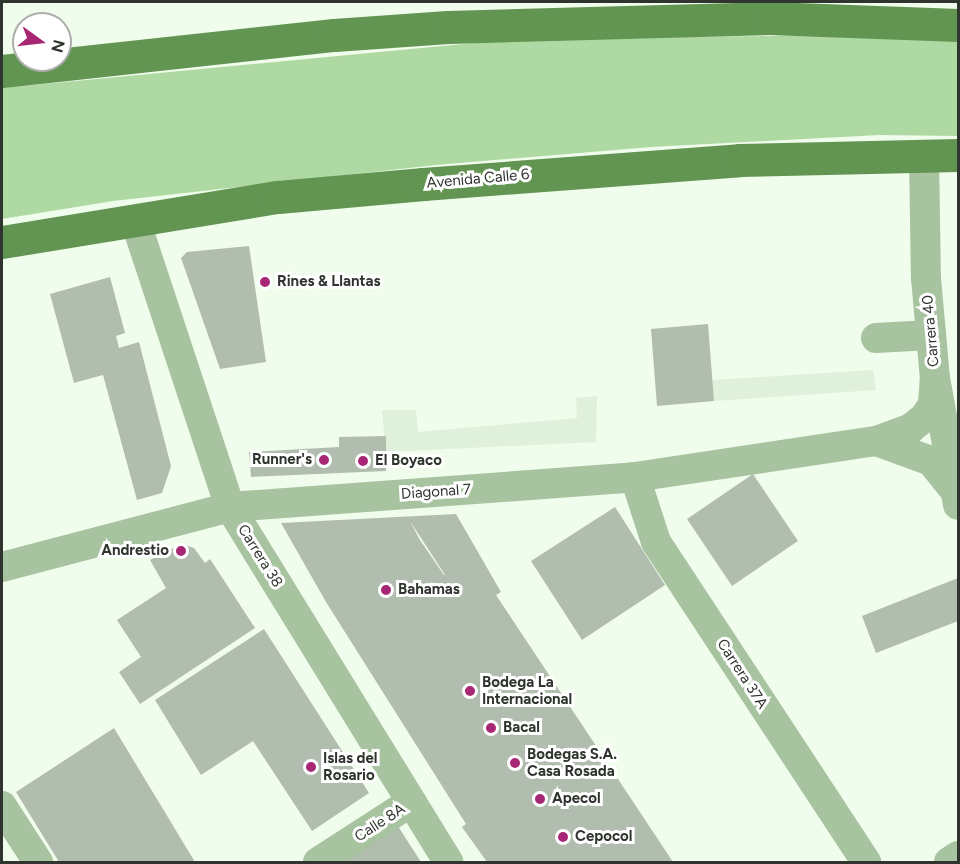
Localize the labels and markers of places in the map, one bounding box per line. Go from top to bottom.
place label: Rines & Llantas [277,273,380,291]
marker: Rines & Llantas [258,275,272,289]
place label: Runner's [252,451,312,469]
place label: El Boyaco [375,452,442,470]
marker: Runner's [317,453,331,467]
marker: El Boyaco [356,454,370,468]
place label: Andrestio [101,542,169,560]
marker: Andrestio [174,544,188,558]
place label: Bahamas [398,581,460,599]
marker: Bahamas [379,583,393,597]
place label: Bodega La Internacional [482,673,572,708]
marker: Bodega La Internacional [463,684,477,698]
place label: Bacal [503,719,540,737]
marker: Bacal [484,721,498,735]
place label: Bodegas S.A. Casa Rosada [527,745,617,780]
place label: Islas del Rosario [323,749,377,784]
marker: Bodegas S.A. Casa Rosada [508,756,522,770]
marker: Islas del Rosario [304,760,318,774]
place label: Apecol [552,790,601,808]
marker: Apecol [533,792,547,806]
place label: Cepocol [575,828,633,846]
marker: Cepocol [556,830,570,844]

